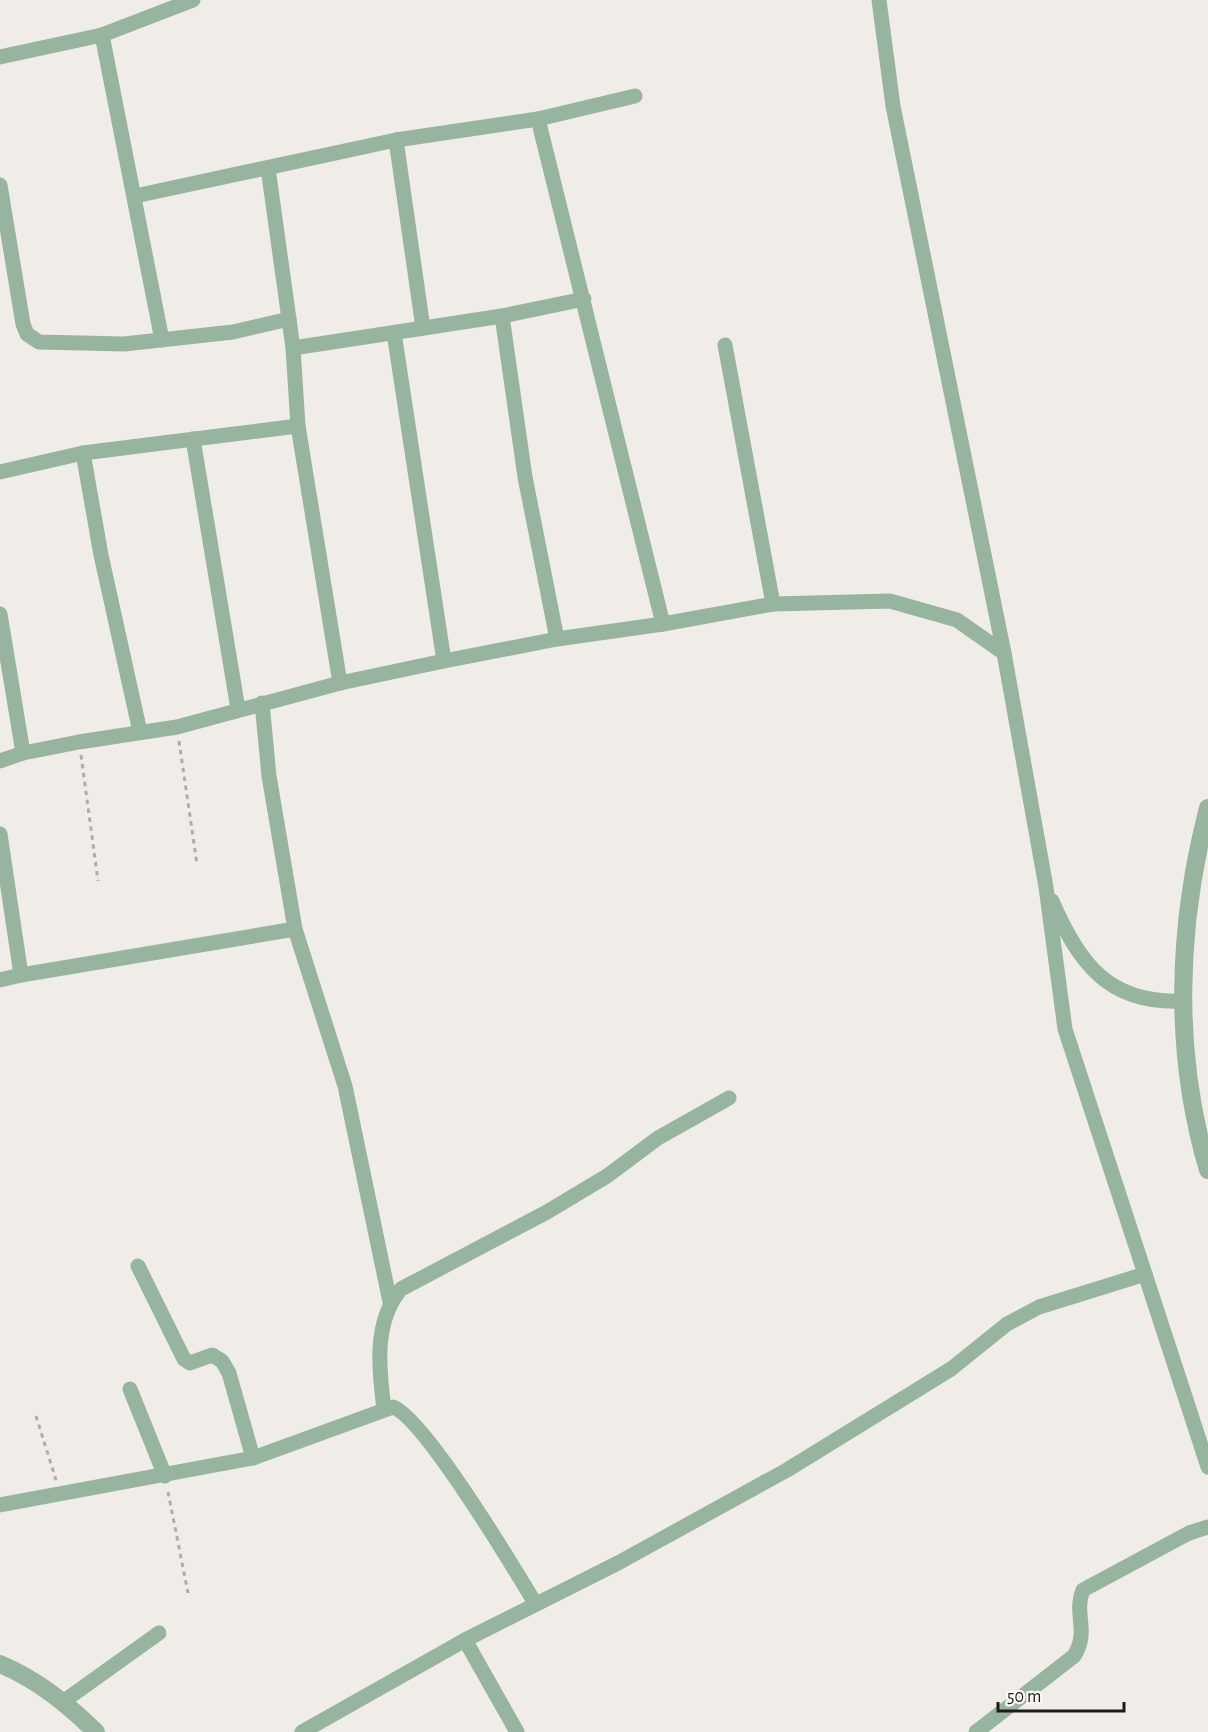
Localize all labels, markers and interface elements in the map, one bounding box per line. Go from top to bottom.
scale bar [998,1675,1124,1713]
text: 50 m [1007,1688,1041,1706]

